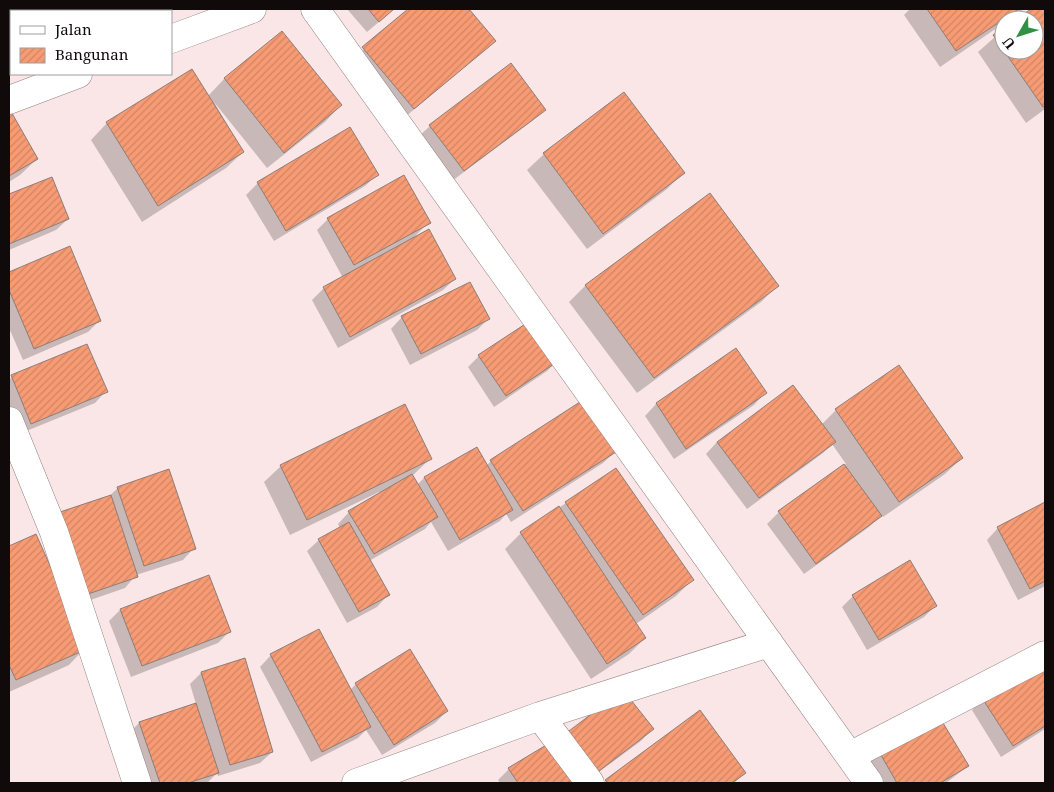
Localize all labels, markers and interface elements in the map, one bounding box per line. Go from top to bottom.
legend [10,10,172,75]
north arrow [994,10,1044,60]
text: Jalan [54,19,92,39]
text: U [997,33,1019,54]
text: Bangunan [55,44,129,64]

